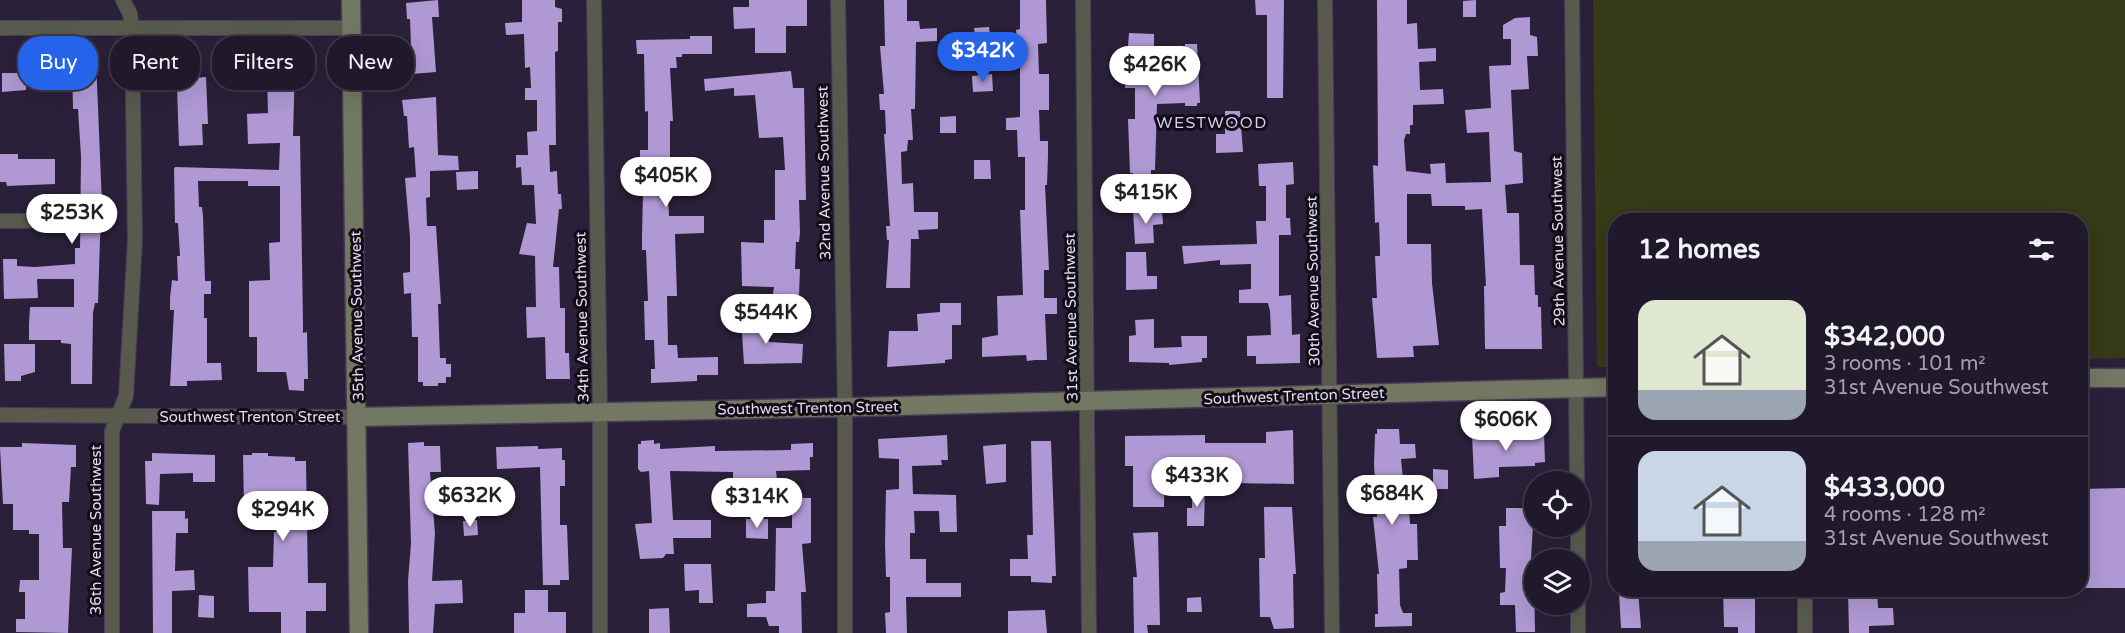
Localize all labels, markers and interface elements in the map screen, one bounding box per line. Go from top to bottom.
pin: $342K [941,32,1025,83]
chip: Buy [18,36,98,90]
chip: Rent [110,36,200,90]
chip: Filters [212,36,315,90]
chip: New [327,36,414,90]
text: $342K [951,39,1015,63]
pin: $426K [1113,46,1197,97]
text: $426K [1123,53,1187,77]
street label: 32nd Avenue Southwest [813,85,835,260]
district label: WESTWOOD [1156,113,1268,133]
street label: 29th Avenue Southwest [1548,155,1568,326]
pin: $405K [624,157,708,208]
text: $405K [634,164,698,188]
pin: $415K [1104,174,1188,225]
text: $415K [1114,181,1178,205]
pin: $253K [30,194,114,245]
street label: 30th Avenue Southwest [1303,195,1323,366]
text: $253K [40,201,104,225]
street label: 35th Avenue Southwest [347,230,367,401]
street label: 34th Avenue Southwest [572,231,592,402]
street label: 31st Avenue Southwest [1061,232,1081,401]
icon: filters [2025,233,2058,266]
text: 12 homes [1638,234,1760,265]
pin: $544K [724,294,808,345]
text: $544K [734,301,798,325]
text: $342,000 [1824,321,1945,352]
icon: home [1686,324,1758,396]
text: 3 rooms · 101 m² [1824,352,1986,376]
text: 31st Avenue Southwest [1824,376,2049,400]
street label: Southwest Trenton Street [1203,384,1385,408]
street label: Southwest Trenton Street [717,397,899,419]
pin: $606K [1464,401,1548,452]
street label: Southwest Trenton Street [159,408,341,426]
text: $606K [1474,408,1538,432]
street label: 36th Avenue Southwest [87,444,105,615]
pin: $433K [1155,457,1239,508]
text: $433K [1165,464,1229,488]
map controls [1524,471,1590,615]
button: locate [1524,471,1590,537]
text: $433,000 [1824,472,1945,503]
pin: $684K [1350,475,1434,526]
icon: home [1686,475,1758,547]
pin: $632K [428,477,512,528]
pin: $314K [715,478,799,529]
text: $684K [1360,482,1424,506]
text: $632K [438,484,502,508]
text: $314K [725,485,789,509]
pin: $294K [241,491,325,542]
text: $294K [251,498,315,522]
text: 4 rooms · 128 m² [1824,503,1986,527]
text: 31st Avenue Southwest [1824,527,2049,551]
button: layers [1524,549,1590,615]

